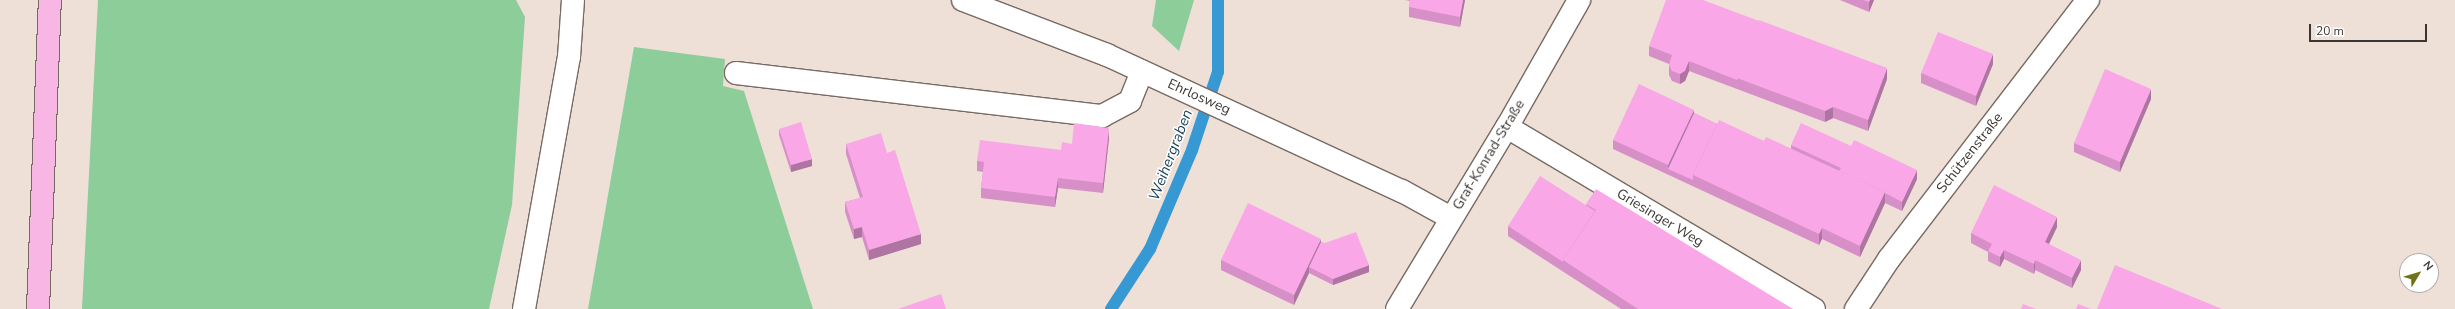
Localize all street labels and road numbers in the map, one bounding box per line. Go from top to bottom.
street label: Ehrlosweg [1165,76,1233,118]
street label: Graf-Konrad-Straße [1450,97,1528,213]
street label: Schützenstraße [1933,109,2007,197]
street label: Griesinger Weg [1614,185,1706,251]

